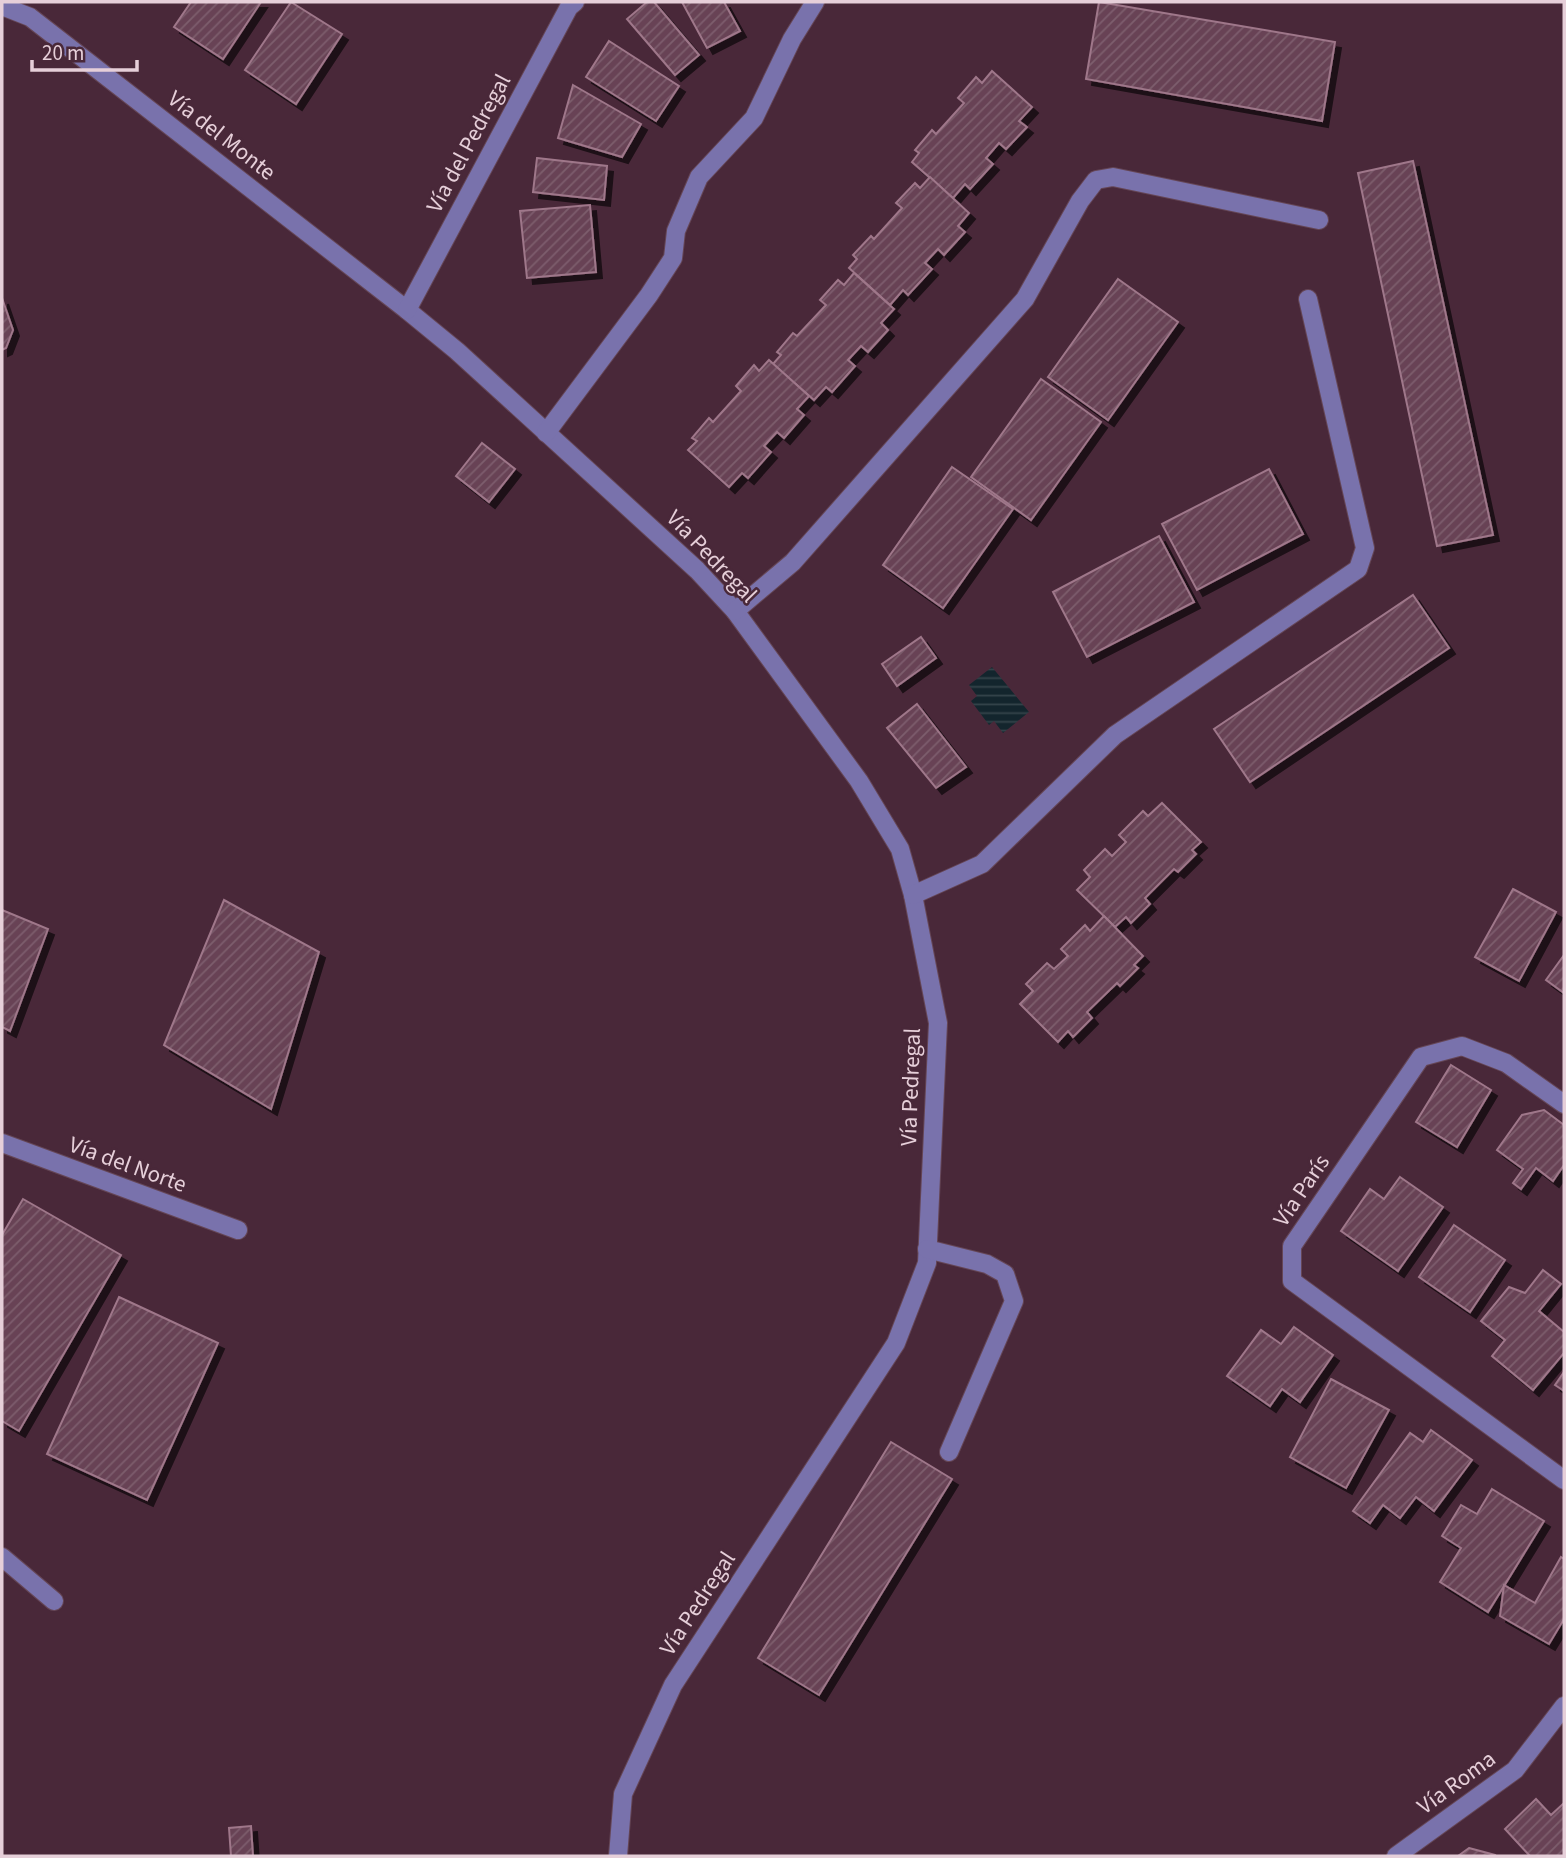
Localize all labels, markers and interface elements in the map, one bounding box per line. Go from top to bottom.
scale bar [32,28,136,72]
text: 20 m [42,38,84,68]
street label: Vía del Pedregal [418,68,519,218]
street label: Vía del Monte [161,83,283,188]
street label: Vía Pedregal [659,502,765,610]
street label: Vía Pedregal [892,1027,929,1147]
street label: Vía del Norte [64,1128,191,1201]
street label: Vía París [1265,1148,1338,1233]
street label: Vía Pedregal [651,1545,743,1662]
street label: Vía Roma [1410,1743,1502,1822]

